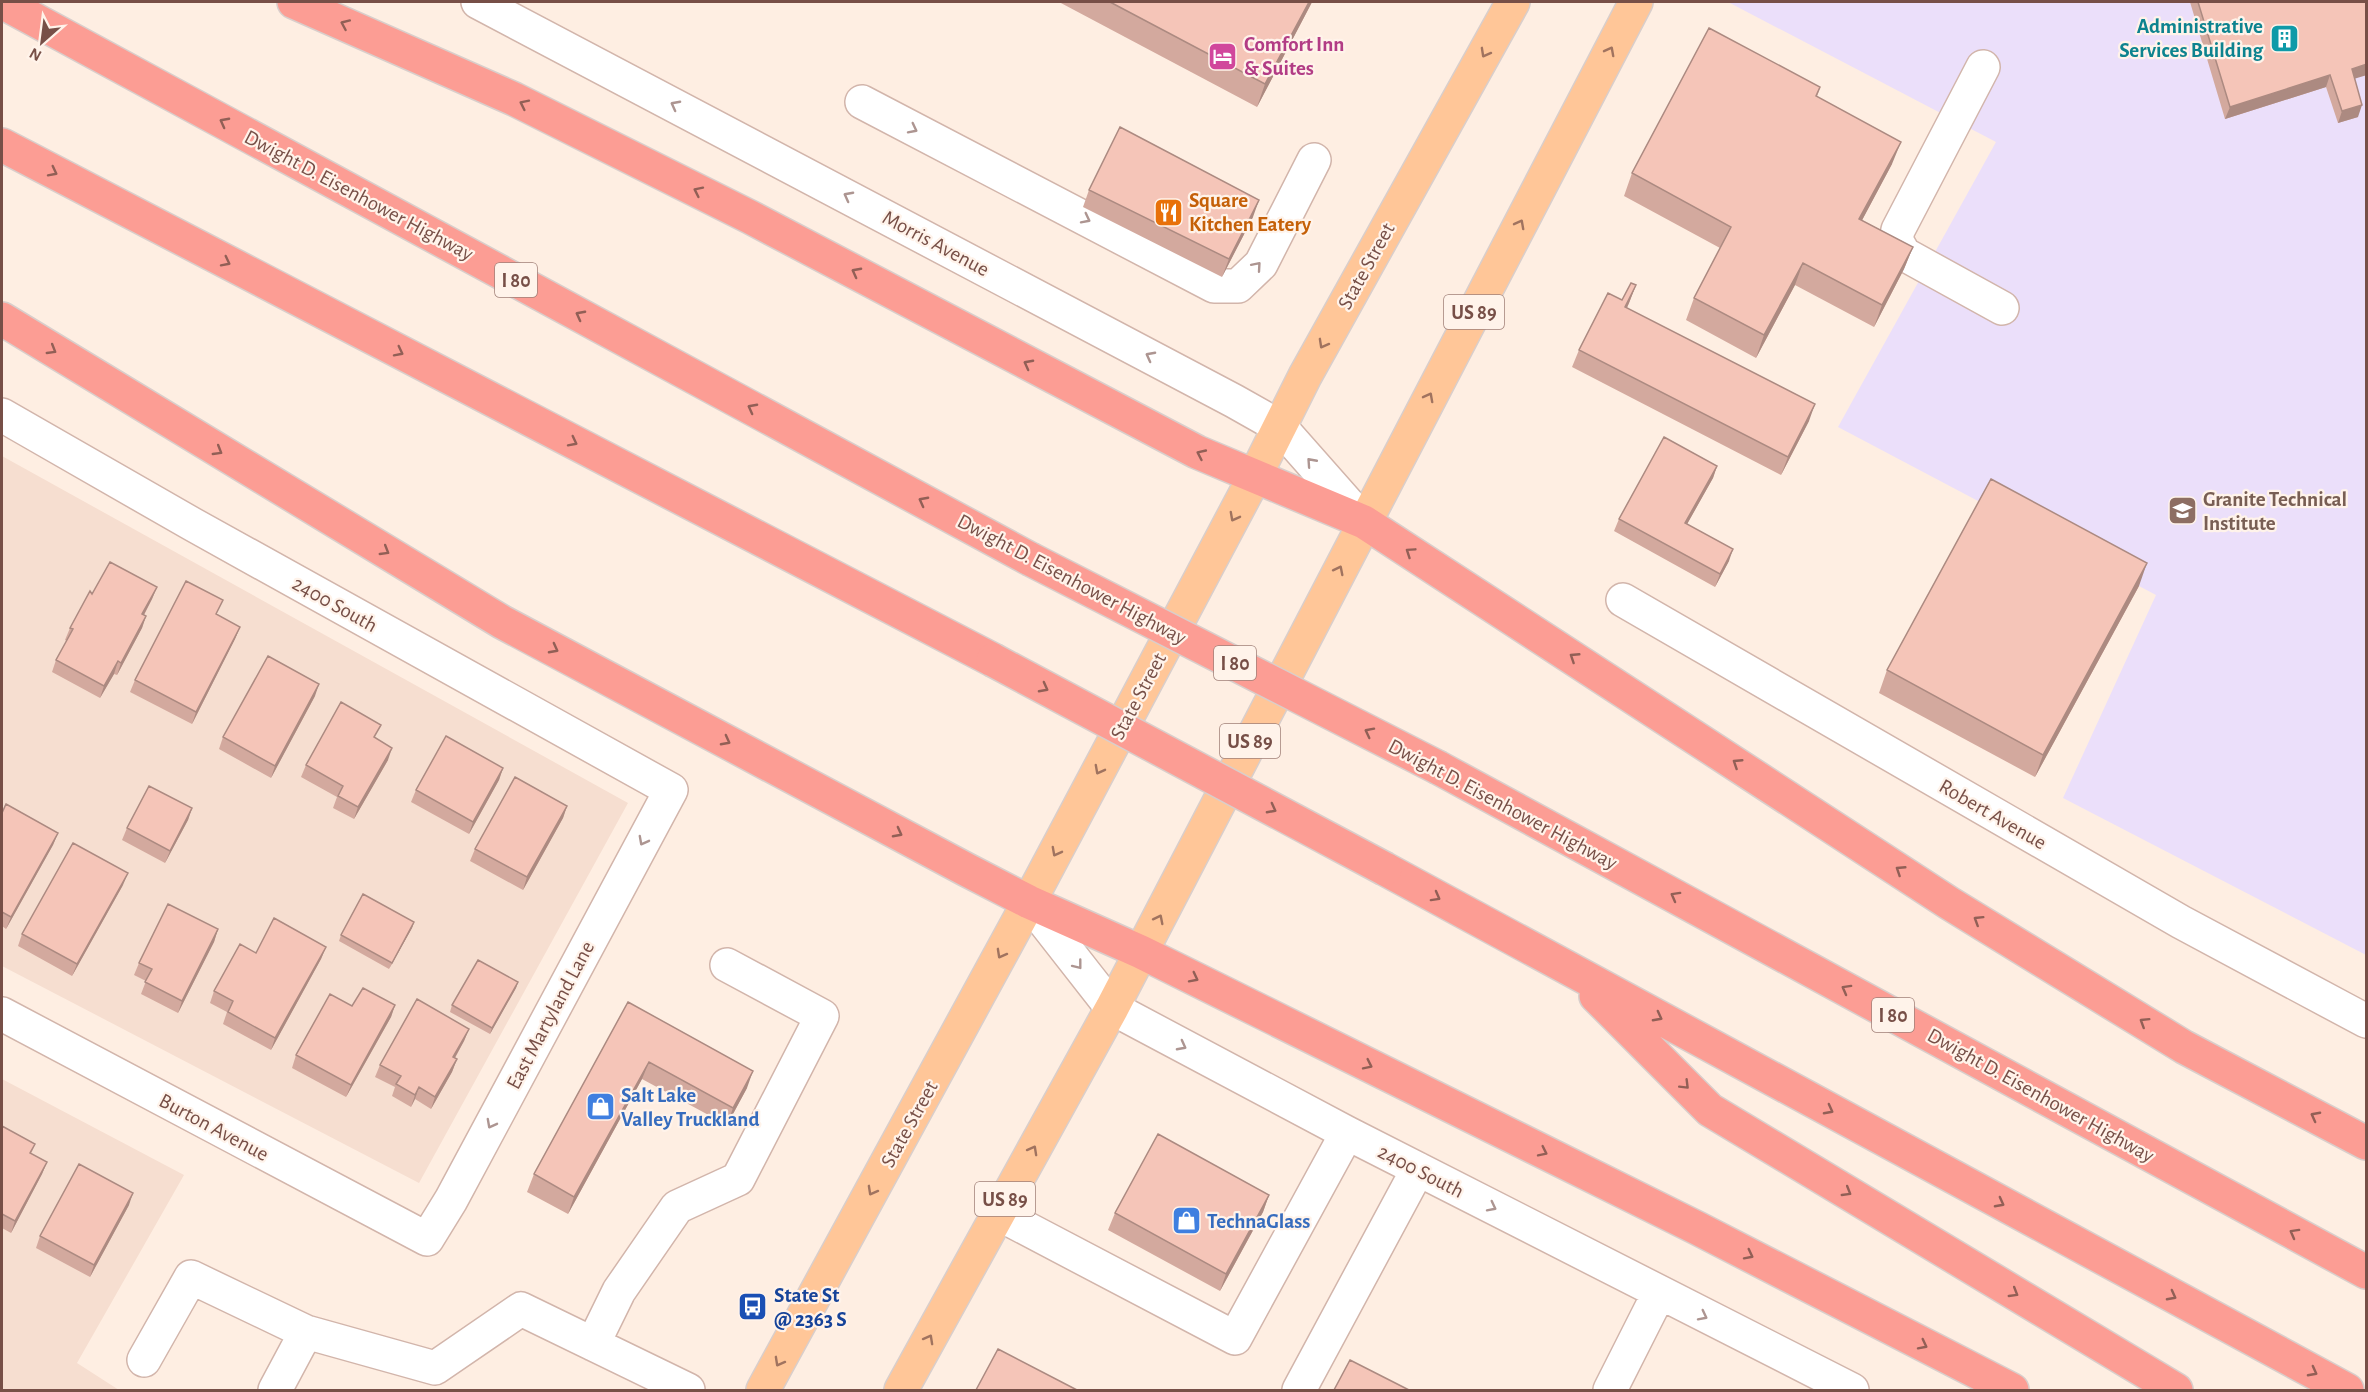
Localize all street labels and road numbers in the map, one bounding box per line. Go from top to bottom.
street label: Dwight D. Eisenhower Highway [241,126,477,265]
street label: Morris Avenue [879,207,993,280]
street label: State Street [1334,219,1399,313]
road number: I 80 [495,263,537,297]
road number: US 89 [1444,295,1504,329]
street label: Dwight D. Eisenhower Highway [954,510,1190,649]
street label: 2400 South [289,573,381,636]
road number: I 80 [1214,646,1256,680]
street label: State Street [1107,649,1170,743]
road number: US 89 [1220,724,1280,758]
street label: Dwight D. Eisenhower Highway [1385,735,1621,874]
street label: Robert Avenue [1936,775,2050,853]
street label: East Martyland Lane [503,938,598,1093]
road number: I 80 [1872,998,1914,1032]
street label: Dwight D. Eisenhower Highway [1924,1024,2158,1167]
street label: State Street [877,1077,942,1171]
street label: Burton Avenue [156,1090,272,1165]
street label: 2400 South [1374,1141,1467,1202]
road number: US 89 [975,1182,1035,1216]

